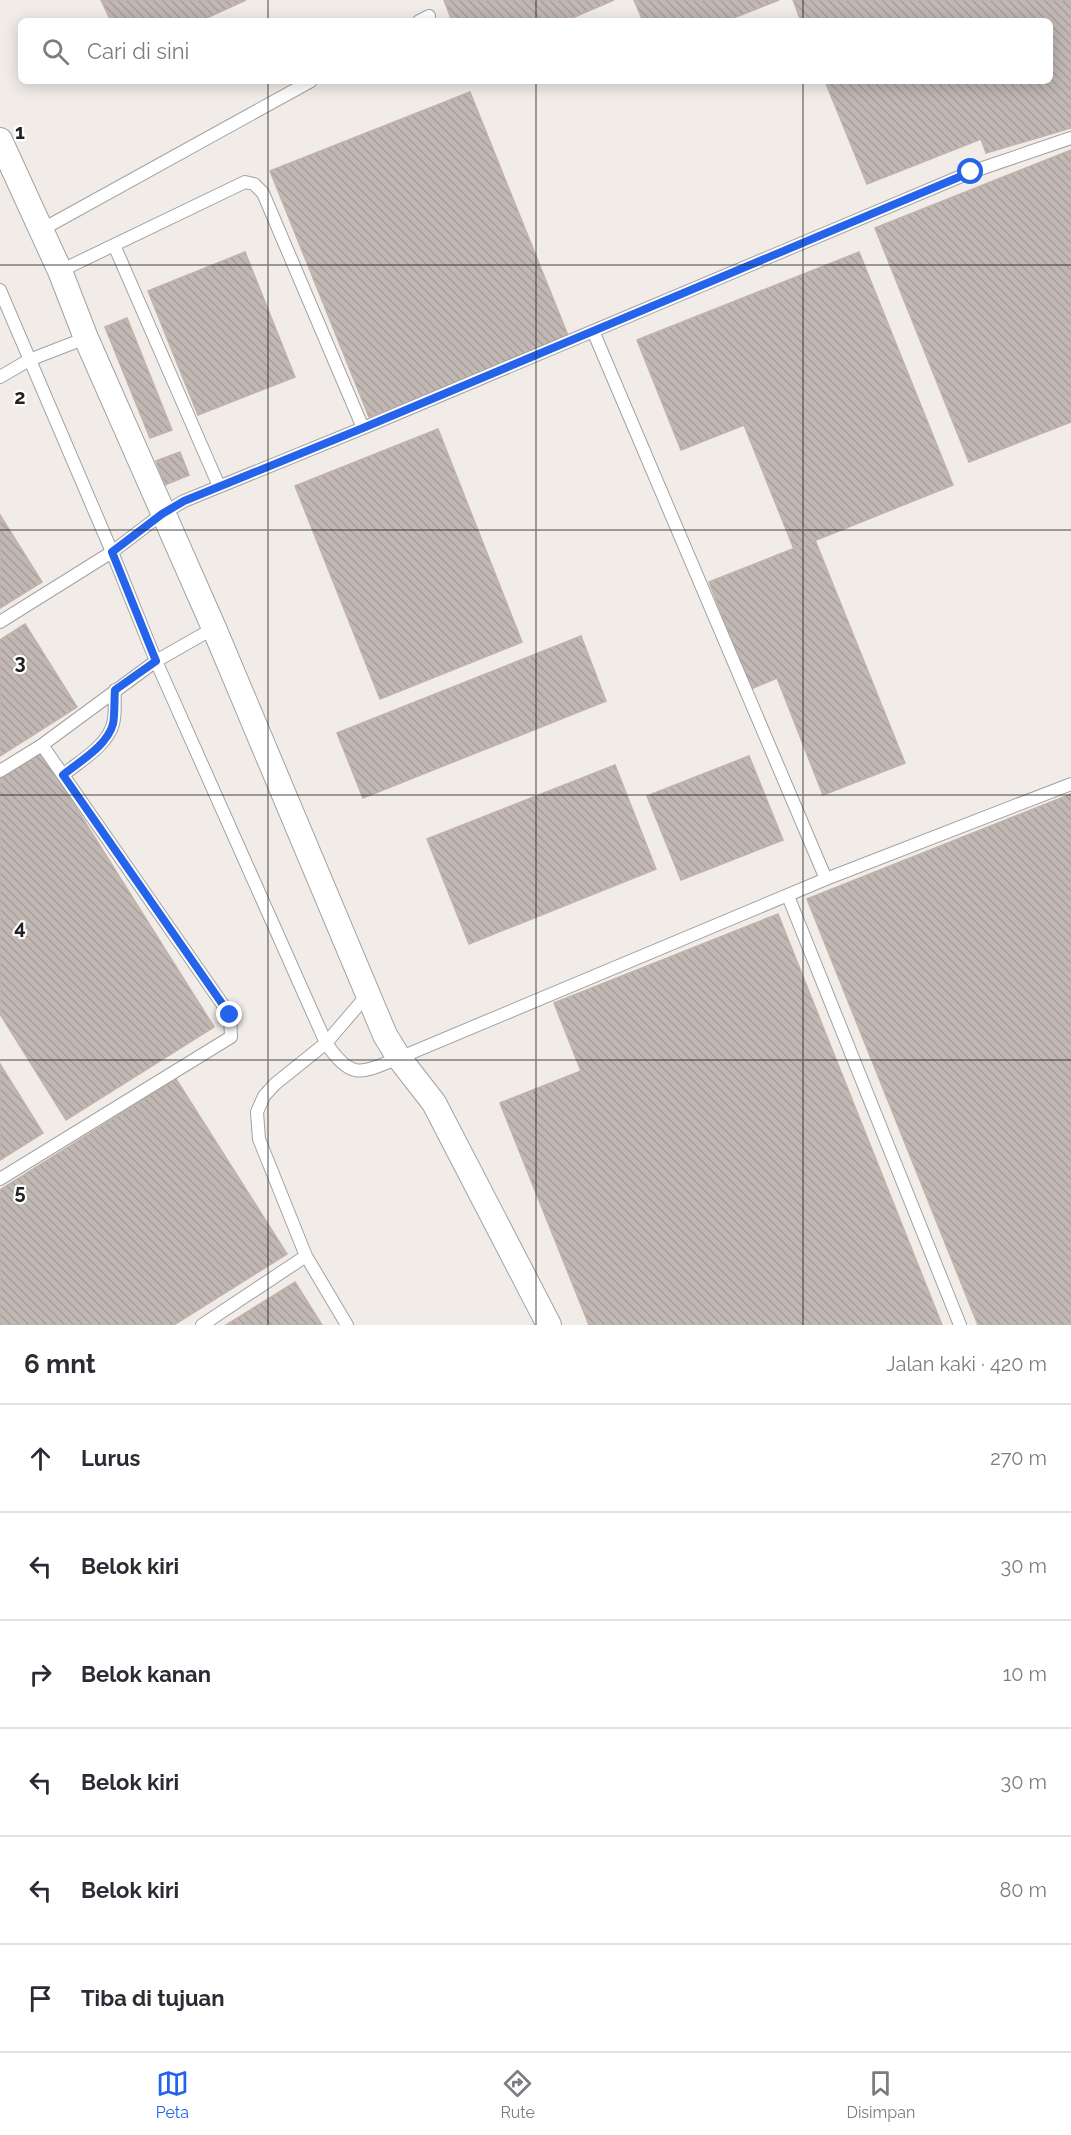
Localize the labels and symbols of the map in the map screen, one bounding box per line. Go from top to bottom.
text: 1 [15,120,25,144]
route start [957,158,983,184]
text: 2 [14,385,26,409]
text: 3 [14,650,26,674]
text: 4 [14,915,26,939]
route end [216,1001,242,1027]
text: 5 [14,1180,26,1204]

